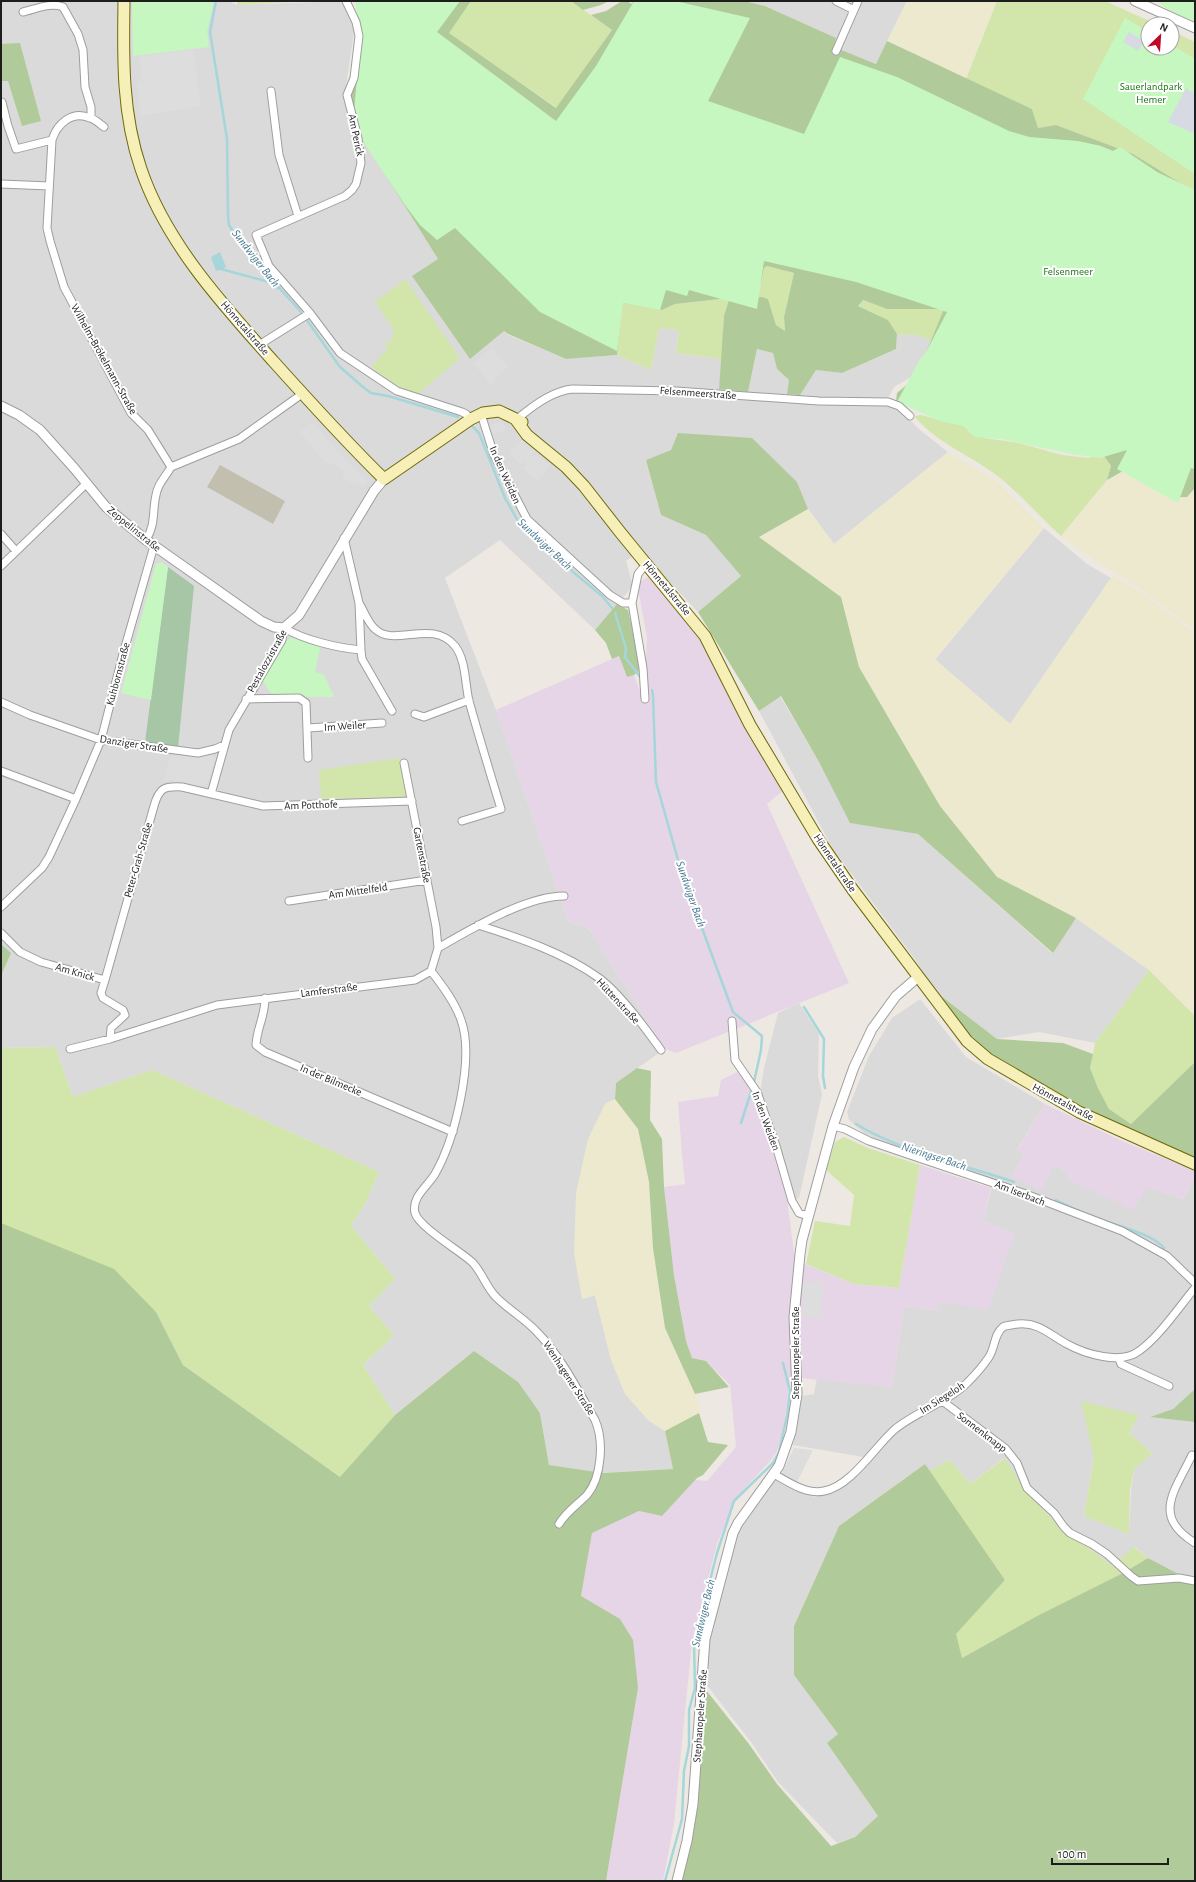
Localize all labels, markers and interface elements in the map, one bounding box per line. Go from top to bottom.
north arrow [1140,16,1180,56]
text: N [1158,21,1170,34]
park label: Sauerlandpark Hemer [1120,81,1182,105]
street label: Am Perick [346,113,366,157]
water label: Sundwiger Bach [230,227,282,289]
park label: Felsenmeer [1043,266,1093,277]
street label: Hönnetalstraße [219,299,271,357]
street label: Wilhelm-Brökelmann-Straße [69,302,139,416]
street label: Felsenmeerstraße [659,385,737,401]
street label: In den Weiden [487,444,523,506]
street label: Zeppelinstraße [105,504,163,554]
water label: Sundwiger Bach [516,516,574,572]
street label: Hönnetalstraße [641,559,693,617]
street label: Pestalozzistraße [245,628,289,694]
street label: Kuhbornstraße [104,641,132,707]
street label: Im Weiler [324,719,367,733]
street label: Danziger Straße [99,733,169,755]
street label: Am Potthofe [284,799,338,811]
street label: Peter-Grah-Straße [122,821,154,899]
street label: Gartenstraße [411,826,433,884]
street label: Hönnetalstraße [812,832,858,894]
water label: Sundwiger Bach [674,859,708,929]
street label: Am Mittelfeld [328,881,389,901]
street label: Am Knick [54,961,96,983]
street label: Hüttenstraße [594,976,642,1026]
street label: Lamferstraße [300,981,358,999]
street label: In der Bilmecke [299,1062,363,1098]
street label: Hönnetalstraße [1031,1081,1095,1123]
street label: In den Weiden [750,1090,782,1152]
water label: Nieringser Bach [900,1140,968,1172]
street label: Am Iserbach [993,1178,1047,1208]
street label: Stephanopeler Straße [790,1306,801,1400]
street label: Wenhagener Straße [541,1339,597,1417]
street label: Im Siegeloh [918,1380,966,1416]
street label: Sonnenknapp [955,1410,1009,1454]
water label: Sundwiger Bach [689,1578,717,1648]
street label: Stephanopeler Straße [691,1669,709,1763]
scale bar [1052,1840,1168,1866]
text: 100 m [1058,1848,1086,1860]

